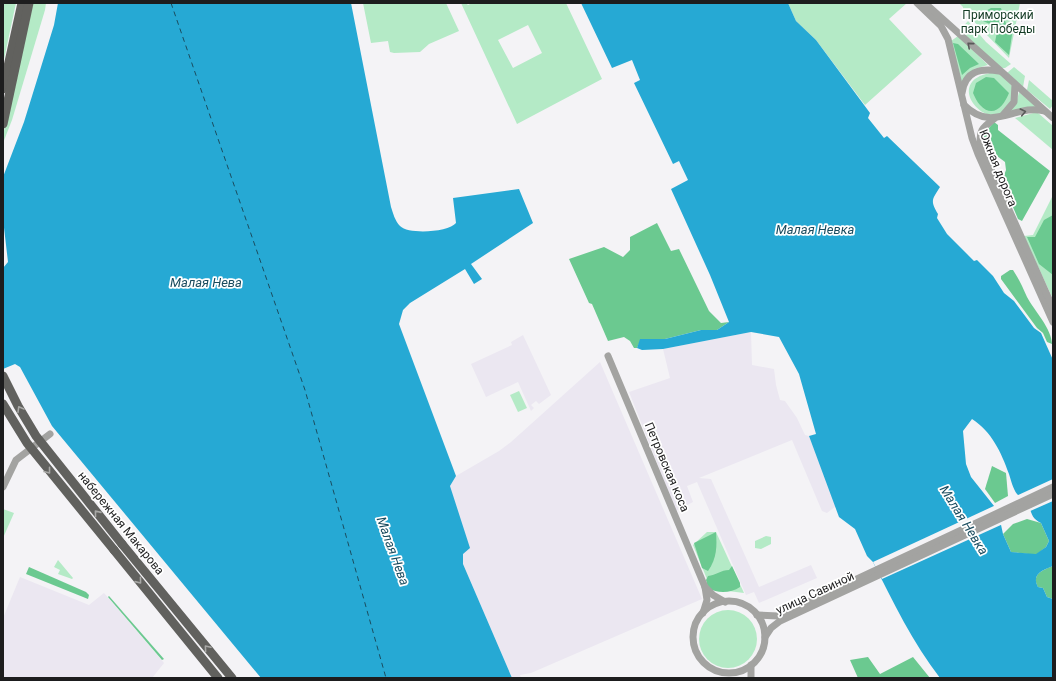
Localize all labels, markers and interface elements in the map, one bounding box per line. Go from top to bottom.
park label: Приморский парк Победы [961,8,1035,36]
one-way arrow [968,43,975,50]
one-way arrow [1020,108,1026,116]
street label: Южная дорога [976,127,1020,209]
water label: Малая Невка [776,222,854,237]
water label: Малая Нева [170,275,242,290]
one-way arrow [18,406,25,413]
street label: Петровская коса [642,420,692,514]
one-way arrow [44,466,51,473]
street label: набережная Макарова [75,469,167,577]
water label: Малая Невка [937,483,991,557]
one-way arrow [95,511,102,518]
water label: Малая Нева [374,515,412,587]
street label: улица Савиной [774,569,856,617]
one-way arrow [134,576,141,583]
one-way arrow [205,645,212,653]

